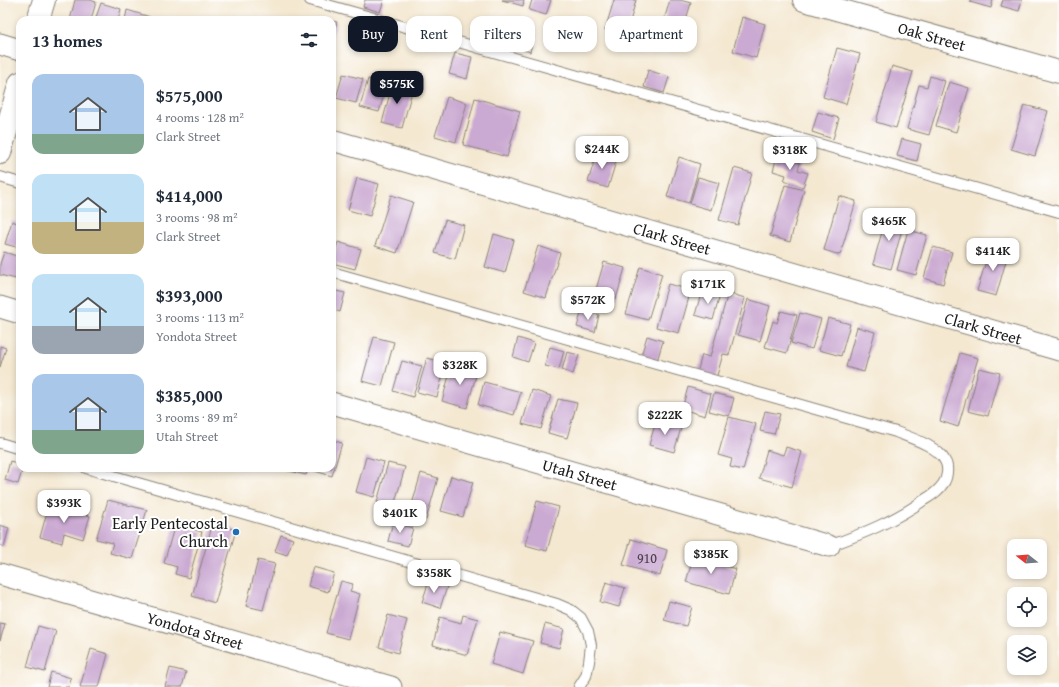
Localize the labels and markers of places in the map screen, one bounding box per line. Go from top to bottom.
pin: $575K [369,71,425,105]
pin: $244K [574,136,630,170]
pin: $318K [762,137,818,171]
pin: $465K [861,208,917,242]
pin: $414K [965,238,1021,272]
pin: $171K [680,271,736,305]
pin: $572K [560,287,616,321]
pin: $328K [432,352,488,386]
pin: $222K [637,402,693,436]
pin: $393K [36,490,92,524]
pin: $401K [372,500,428,534]
place label: Early Pentecostal Church [112,511,229,553]
marker: Early Pentecostal Church [231,527,241,537]
pin: $385K [683,541,739,575]
pin: $358K [406,560,462,594]

